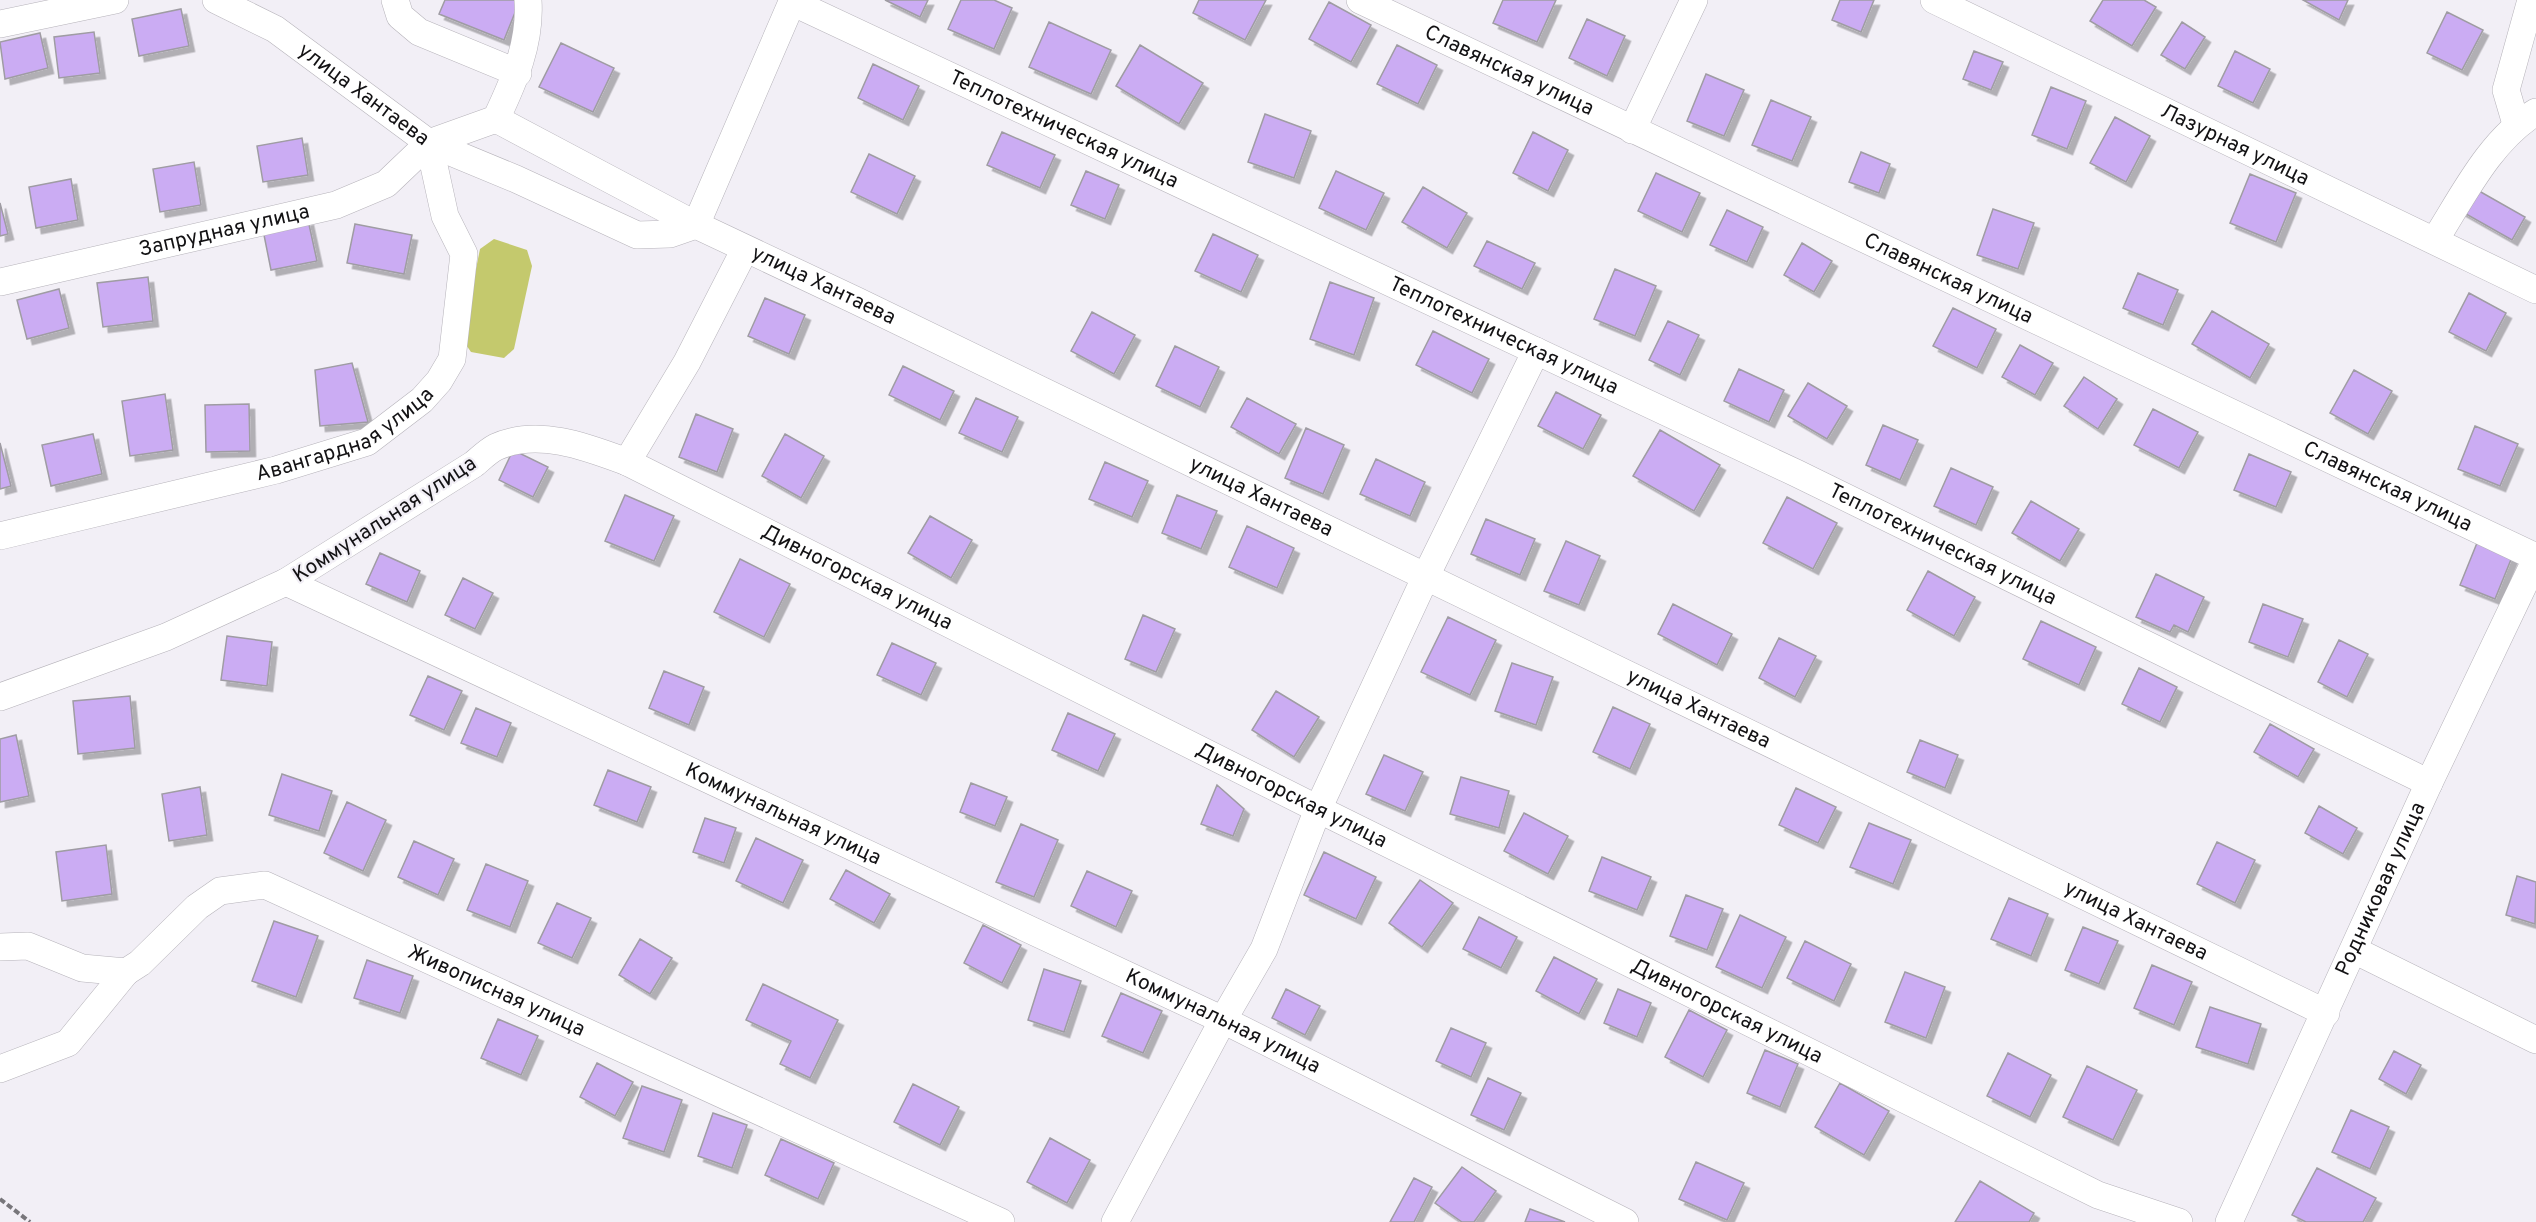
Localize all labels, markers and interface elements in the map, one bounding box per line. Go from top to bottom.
street label: Славянская улица [1420,19,1598,122]
street label: улица Хантаева [293,37,435,152]
street label: Теплотехническая улица [945,64,1183,195]
street label: Лазурная улица [2156,98,2314,192]
street label: Запрудная улица [136,198,312,263]
street label: Славянская улица [1859,227,2037,330]
street label: улица Хантаева [747,240,900,331]
street label: Теплотехническая улица [1385,271,1623,401]
street label: Авангардная улица [253,382,440,488]
street label: Славянская улица [2298,435,2477,538]
street label: Коммунальная улица [288,451,482,589]
street label: улица Хантаева [1185,451,1338,543]
street label: Теплотехническая улица [1824,478,2061,612]
street label: Дивногорская улица [757,518,957,637]
street label: улица Хантаева [1622,663,1775,755]
street label: Дивногорская улица [1191,736,1391,855]
street label: Коммунальная улица [681,757,886,872]
street label: Родниковая улица [2329,798,2432,980]
street label: улица Хантаева [2059,874,2212,967]
street label: Живописная улица [403,939,589,1043]
street label: Дивногорская улица [1627,953,1827,1070]
street label: Коммунальная улица [1121,963,1325,1080]

